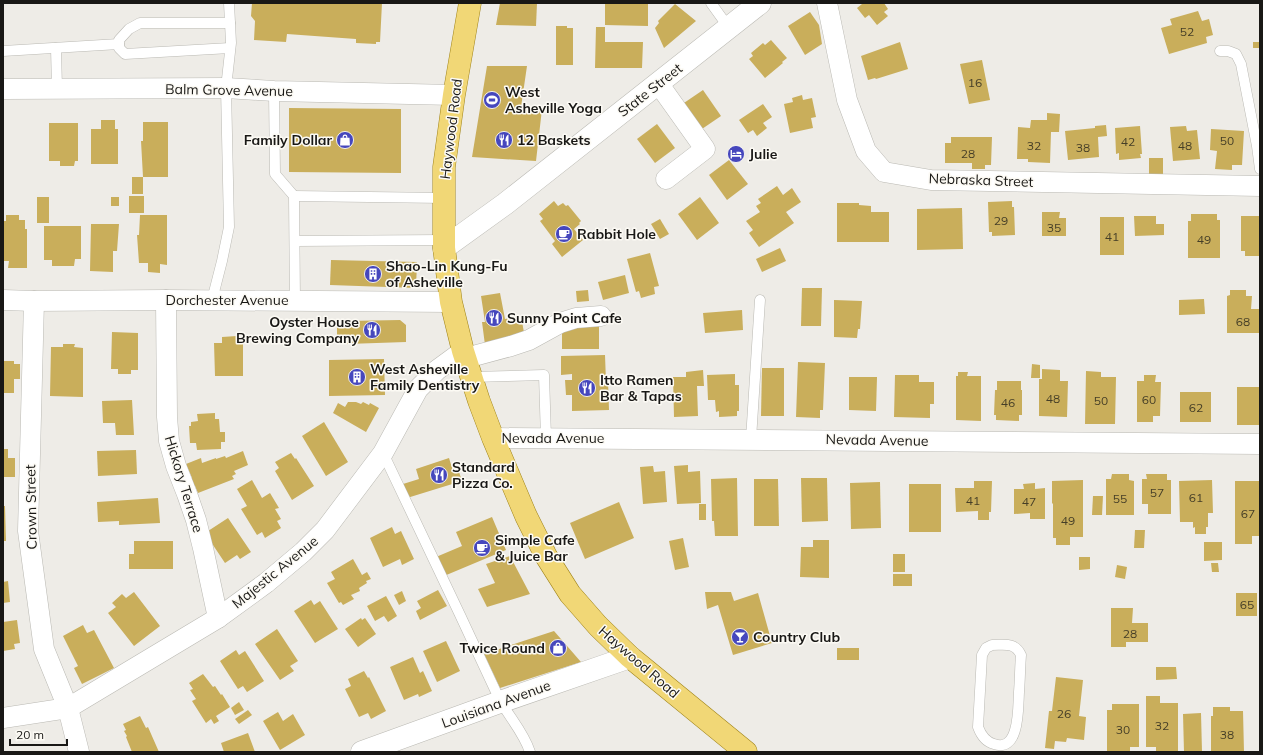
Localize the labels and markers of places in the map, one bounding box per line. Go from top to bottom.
place label: West Asheville Yoga [505,83,602,117]
sports icon: West Asheville Yoga [482,90,502,110]
shop icon: Family Dollar [335,130,355,150]
restaurant icon: 12 Baskets [494,130,514,150]
place label: Family Dollar [244,131,332,149]
place label: 12 Baskets [517,131,591,149]
hotel icon: Julie [726,144,746,164]
place label: Julie [749,145,778,163]
cafe icon: Rabbit Hole [554,224,574,244]
place label: Rabbit Hole [577,225,656,243]
place label: Shao-Lin Kung-Fu of Asheville [386,257,508,291]
building icon: Shao-Lin Kung-Fu of Asheville [363,264,383,284]
restaurant icon: Sunny Point Cafe [484,308,504,328]
place label: Sunny Point Cafe [507,309,622,327]
place label: Oyster House Brewing Company [236,313,359,347]
restaurant icon: Oyster House Brewing Company [362,320,382,340]
place label: West Asheville Family Dentistry [370,360,480,394]
building icon: West Asheville Family Dentistry [347,367,367,387]
place label: Itto Ramen Bar & Tapas [600,371,682,405]
restaurant icon: Itto Ramen Bar & Tapas [577,378,597,398]
place label: Standard Pizza Co. [452,458,515,492]
restaurant icon: Standard Pizza Co. [429,465,449,485]
place label: Simple Cafe & Juice Bar [495,531,575,565]
cafe icon: Simple Cafe & Juice Bar [472,538,492,558]
bar icon: Country Club [730,627,750,647]
place label: Country Club [753,628,840,646]
shop icon: Twice Round [548,638,568,658]
place label: Twice Round [459,639,545,657]

